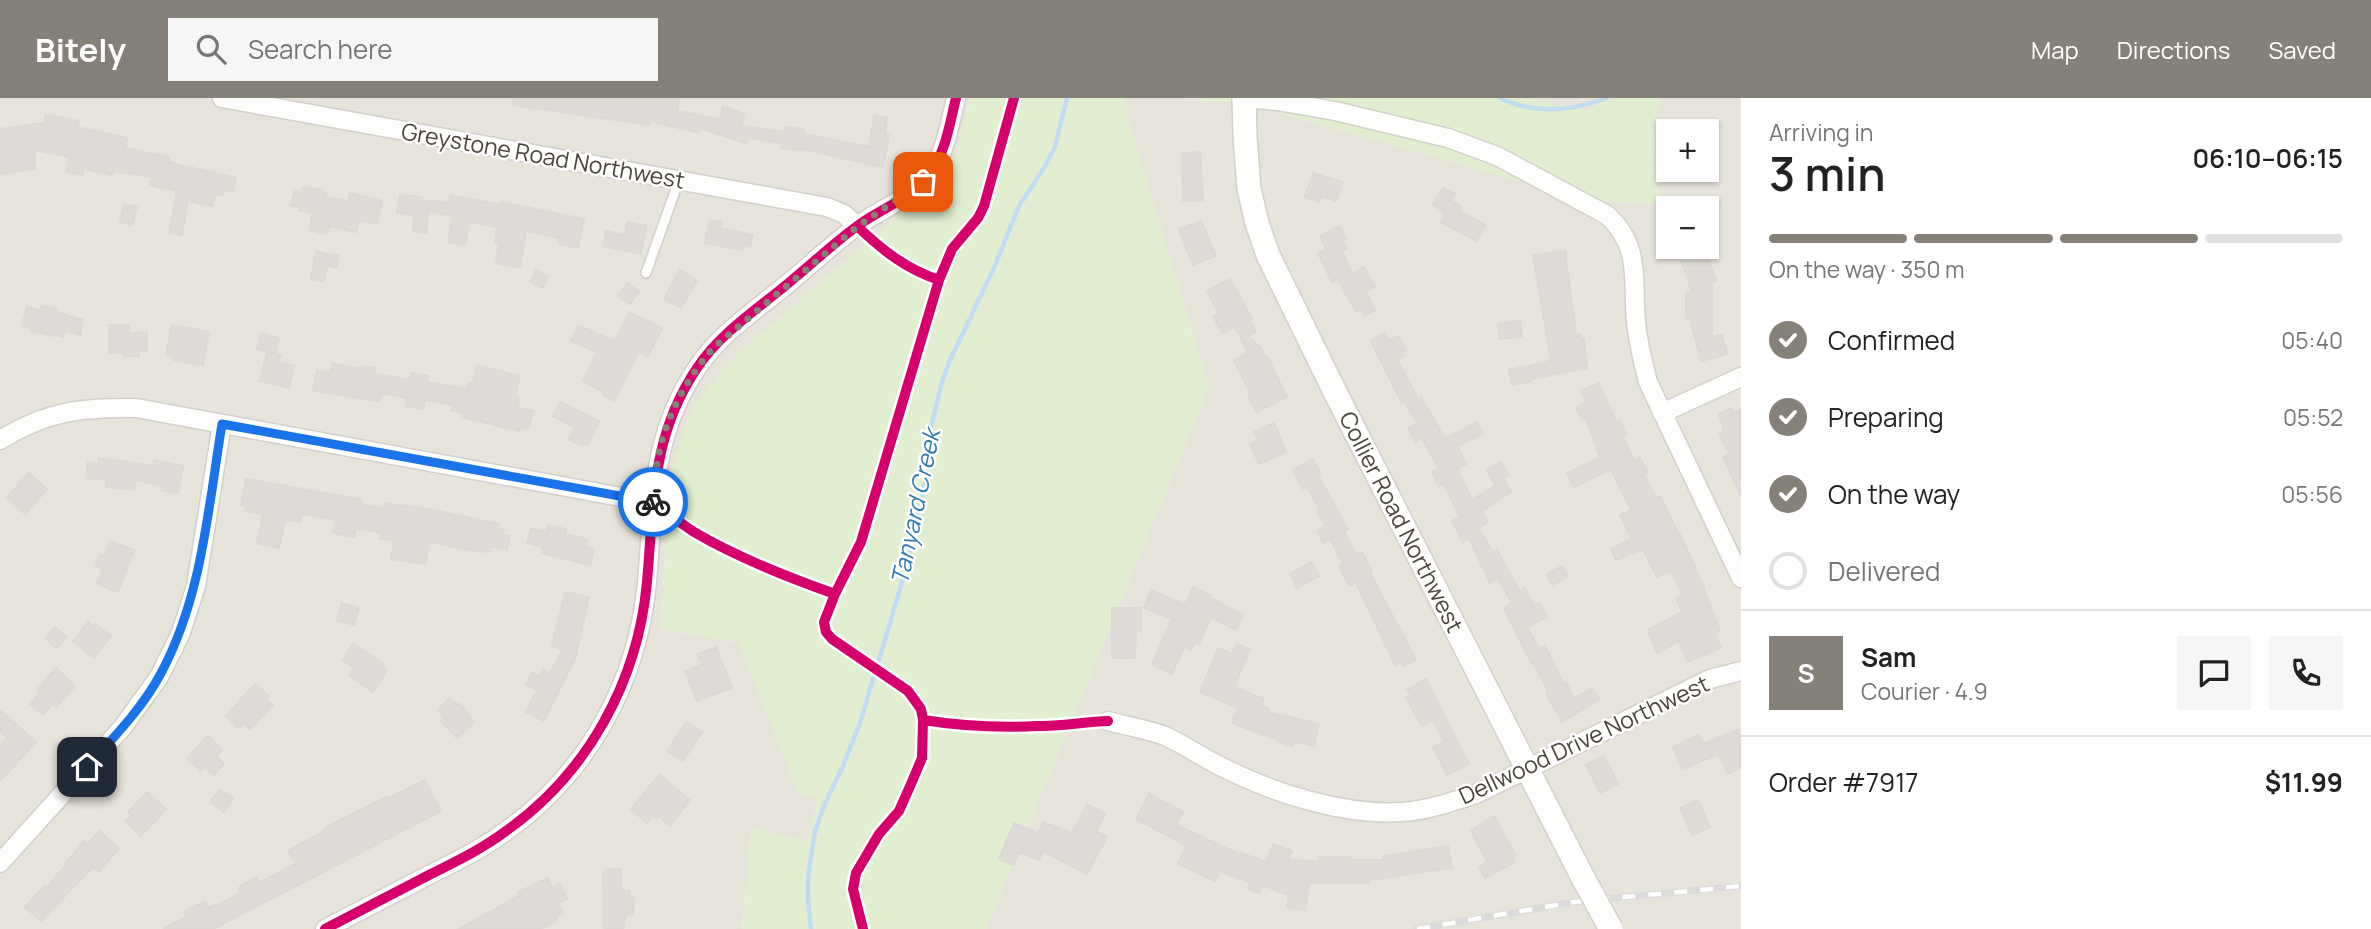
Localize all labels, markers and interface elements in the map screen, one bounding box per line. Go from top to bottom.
search box [168,18,658,81]
text: Bitely [35,27,126,72]
icon: search [192,30,230,68]
text: Search here [248,31,393,67]
text: Map [2031,33,2079,66]
text: Directions [2117,33,2230,66]
text: Saved [2268,33,2336,66]
street label: Greystone Road Northwest [399,114,687,196]
text: Arriving in [1769,116,1874,148]
map controls [1656,119,1719,259]
button: + [1656,119,1719,182]
text: 06:10–06:15 [2192,140,2343,176]
text: 3 min [1769,142,1886,205]
pin [893,152,953,212]
icon: bag [904,163,942,201]
button: − [1656,196,1719,259]
text: On the way · 350 m [1769,253,1965,285]
icon: check [1769,321,1807,359]
text: Confirmed [1828,322,1955,358]
text: 05:40 [2281,324,2343,356]
icon: check [1769,398,1807,436]
text: Preparing [1828,399,1944,435]
text: 05:52 [2283,401,2343,433]
street label: Collier Road Northwest [1332,406,1472,638]
water label: Tanyard Creek [882,423,948,588]
courier [618,467,688,537]
icon: check [1769,475,1807,513]
text: On the way [1828,476,1960,512]
text: 05:56 [2281,478,2343,510]
icon: bike [634,483,672,521]
text: Delivered [1828,553,1940,589]
button: chat [2177,636,2251,710]
button: phone [2269,636,2343,710]
text: Sam [1861,639,1916,675]
text: S [1797,655,1815,691]
street label: Dellwood Drive Northwest [1453,667,1714,811]
text: Courier · 4.9 [1861,675,1988,707]
pin [57,737,117,797]
icon: home [68,748,106,786]
text: Order #7917 [1769,764,1918,800]
text: $11.99 [2265,764,2343,800]

